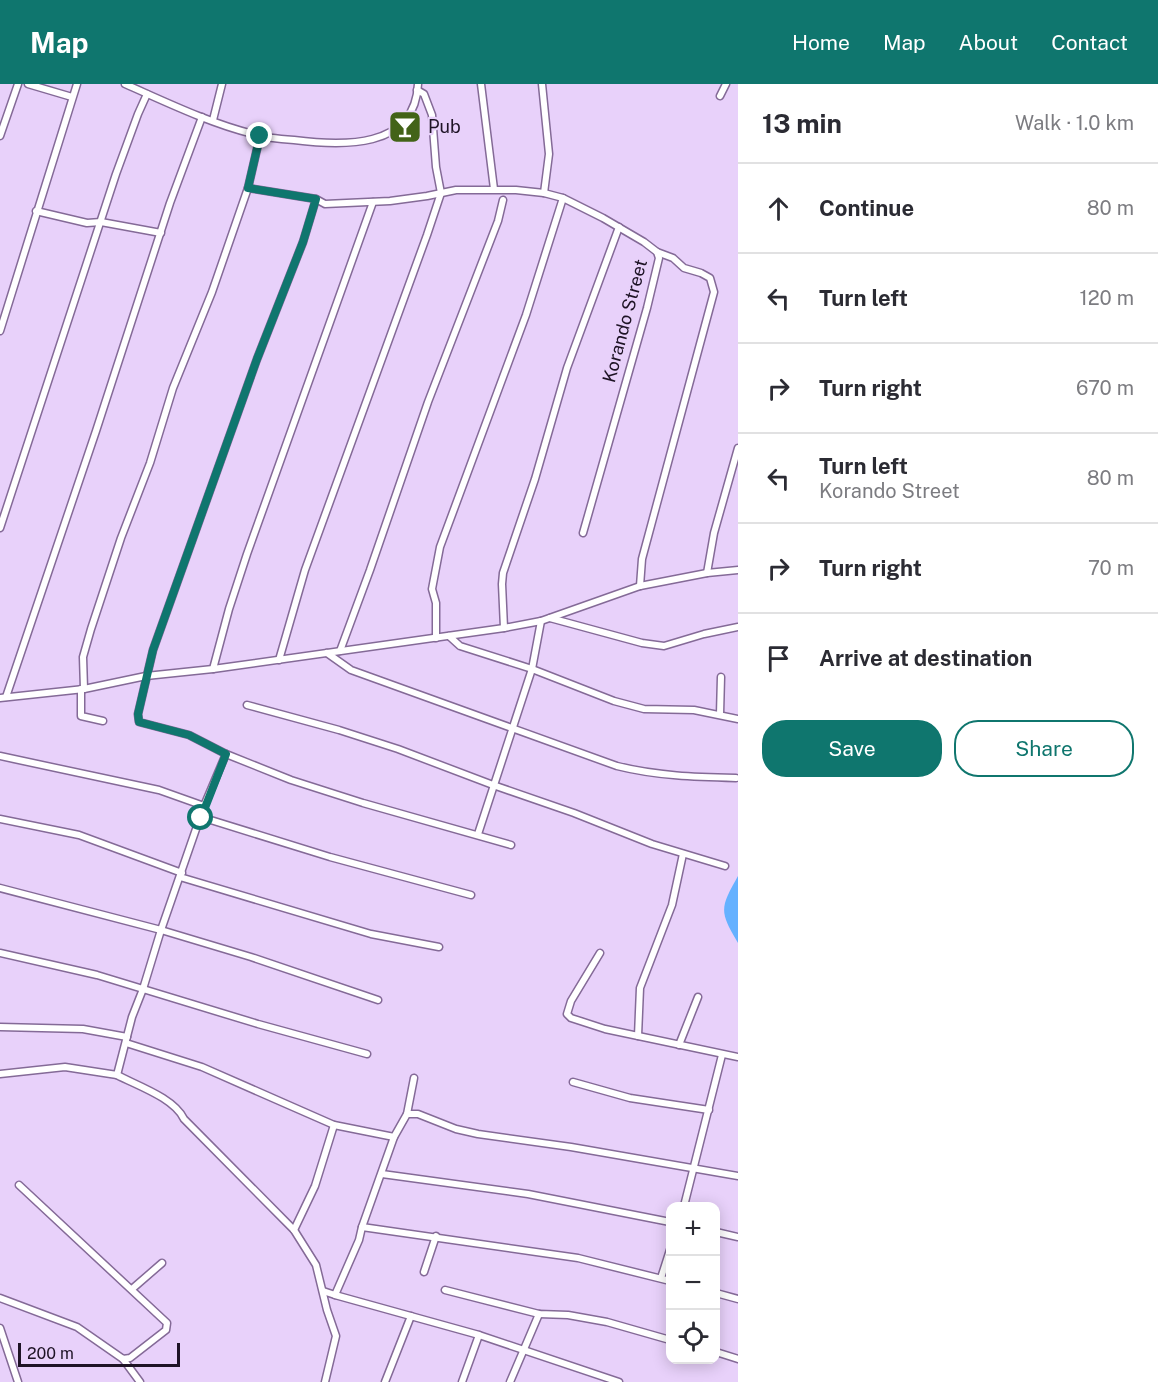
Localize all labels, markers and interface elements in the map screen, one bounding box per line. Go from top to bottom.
text: Map [30,26,89,59]
text: Home [792,30,850,55]
text: Map [883,30,926,55]
text: About [959,30,1018,55]
text: Contact [1051,30,1128,55]
text: 13 min [762,108,842,139]
bar icon: Pub [387,109,423,145]
text: Walk · 1.0 km [1015,111,1134,135]
place label: Pub [428,116,461,137]
route end [246,122,272,148]
icon: ahead [762,192,795,225]
text: Continue [819,195,914,221]
text: 80 m [1087,196,1134,220]
street label: Korando Street [598,257,651,385]
icon: left [762,282,795,315]
text: Turn left [819,285,908,311]
text: 120 m [1080,286,1134,310]
icon: right [762,372,795,405]
text: Turn right [819,375,922,401]
text: 670 m [1076,376,1134,400]
text: Turn left [819,453,908,479]
icon: left [762,462,795,495]
text: 80 m [1087,466,1134,490]
text: Korando Street [819,479,960,503]
icon: right [762,552,795,585]
text: Turn right [819,555,922,581]
text: 70 m [1088,556,1134,580]
icon: arrive [762,642,795,675]
text: Arrive at destination [819,645,1032,671]
button: Save [762,720,942,777]
button: Share [954,720,1134,777]
route start [187,804,213,830]
map controls [666,1202,720,1364]
button: + [666,1202,720,1256]
button: − [666,1256,720,1310]
button: locate [666,1310,720,1364]
scale bar [18,1340,180,1368]
text: 200 m [27,1344,74,1363]

